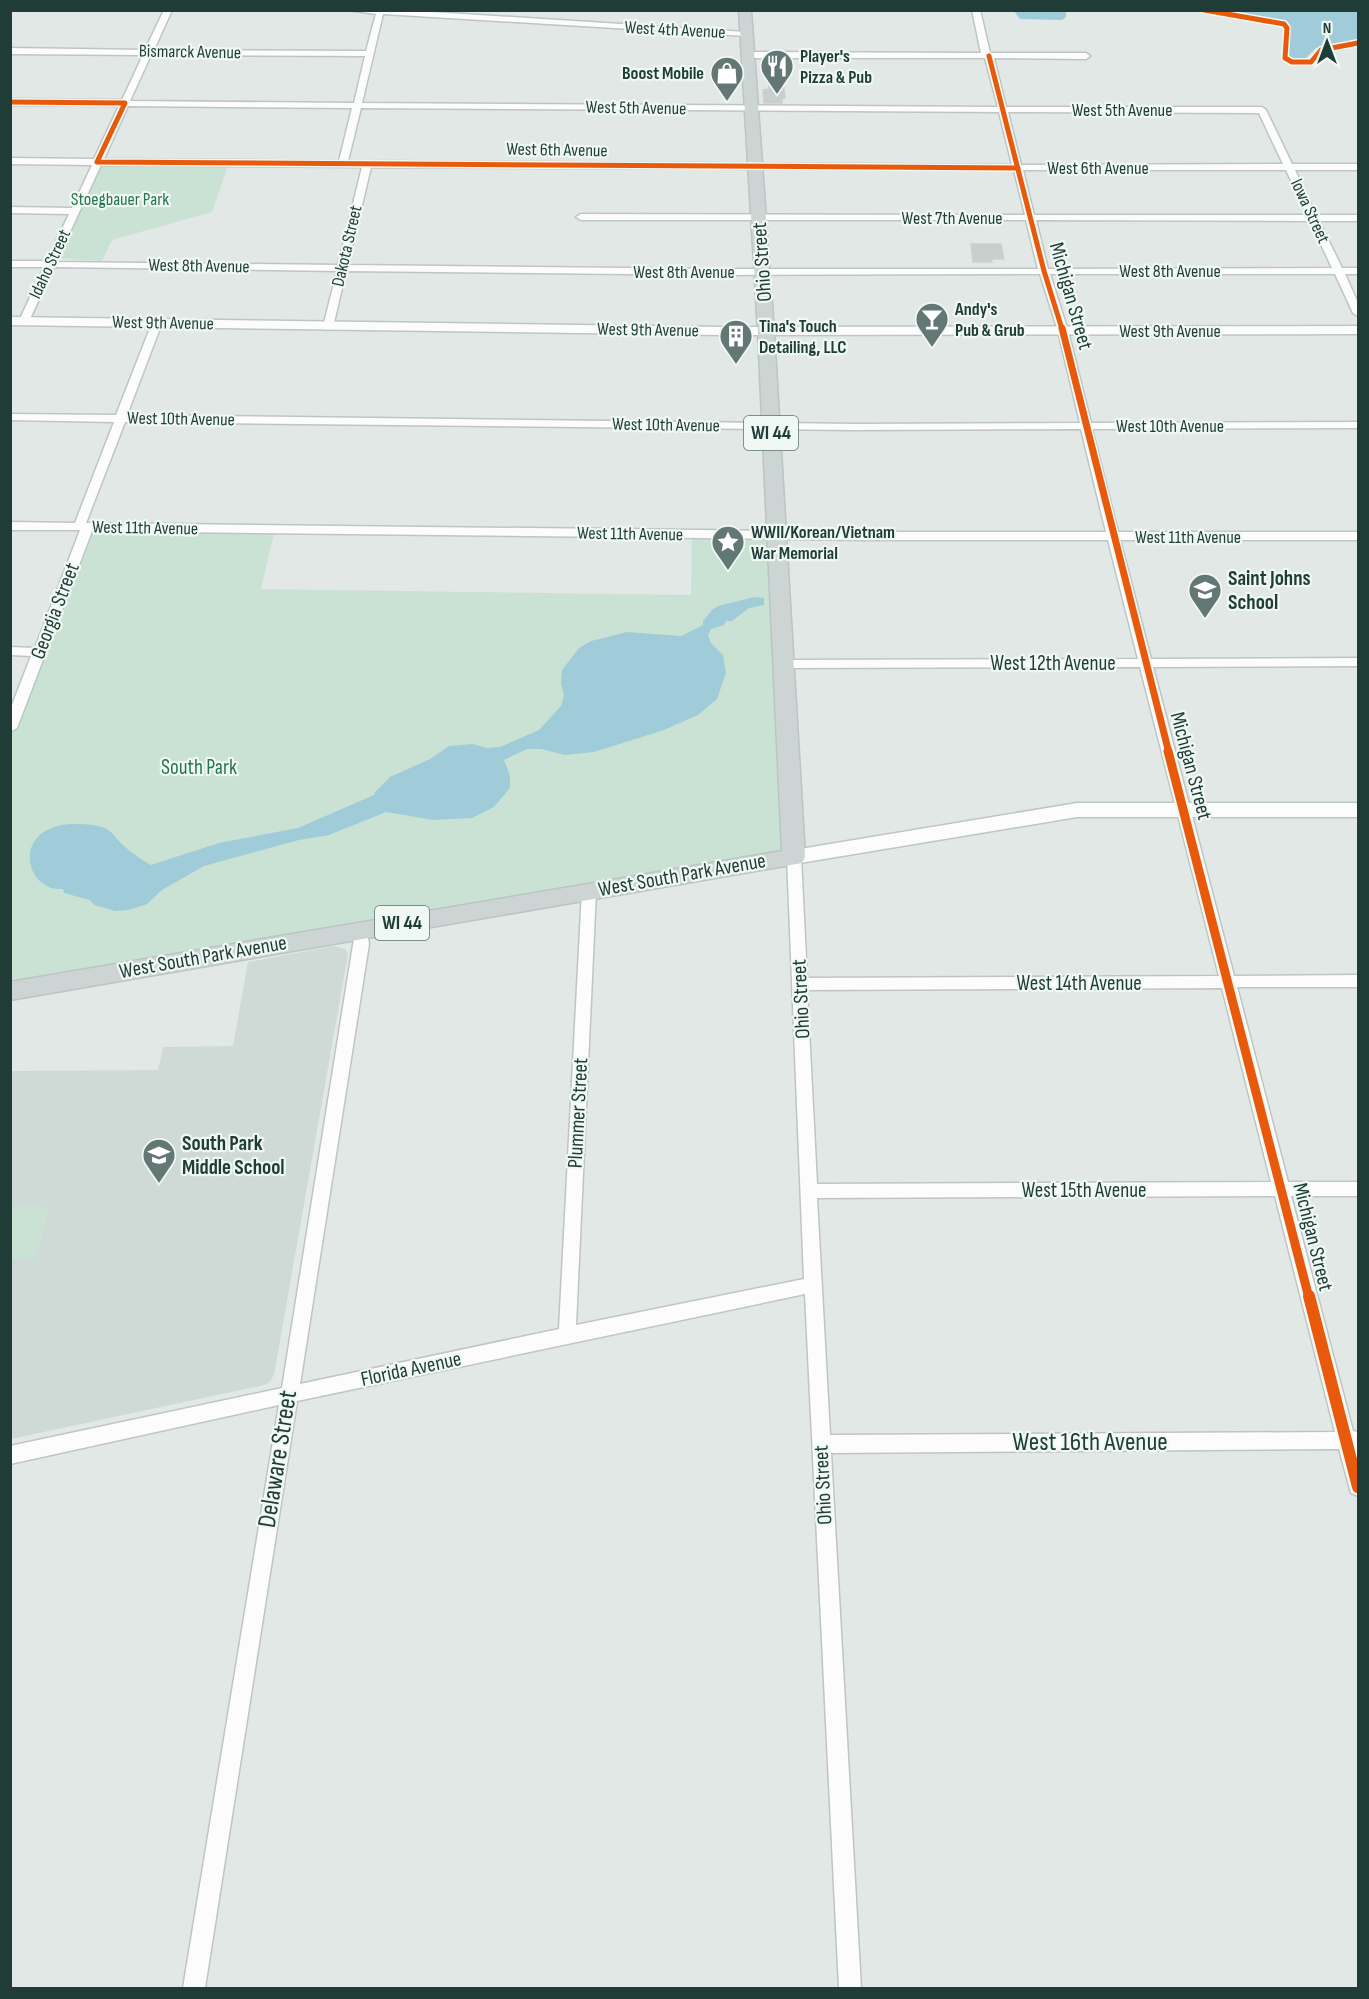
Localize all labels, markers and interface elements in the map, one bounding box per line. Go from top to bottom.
north arrow [1297,12,1357,72]
street label: West 4th Avenue [624,17,726,43]
text: N [1323,19,1331,38]
street label: Bismarck Avenue [139,41,241,63]
place label: Player's Pizza & Pub [800,46,872,88]
restaurant icon: Player's Pizza & Pub [759,48,795,95]
shop icon: Boost Mobile [709,55,745,102]
place label: Boost Mobile [622,63,704,84]
street label: West 5th Avenue [585,97,687,119]
street label: West 5th Avenue [1072,100,1172,121]
street label: West 6th Avenue [506,139,608,161]
street label: West 6th Avenue [1047,158,1149,179]
street label: Iowa Street [1286,175,1334,247]
park label: Stoegbauer Park [71,189,169,210]
street label: Dakota Street [327,203,367,289]
street label: West 7th Avenue [902,208,1002,229]
street label: Ohio Street [747,221,777,303]
street label: Idaho Street [25,226,75,302]
street label: Michigan Street [1044,239,1098,353]
street label: West 8th Avenue [148,255,250,277]
street label: West 8th Avenue [1119,261,1221,282]
street label: West 8th Avenue [633,262,735,283]
place label: Andy's Pub & Grub [954,299,1025,341]
bar icon: Andy's Pub & Grub [914,301,950,348]
street label: West 9th Avenue [112,312,214,334]
place label: Tina's Touch Detailing, LLC [759,316,847,358]
building icon: Tina's Touch Detailing, LLC [718,318,754,365]
street label: West 9th Avenue [597,319,699,341]
street label: West 9th Avenue [1119,321,1221,342]
street label: West 10th Avenue [127,408,235,430]
street label: West 10th Avenue [612,414,720,436]
road number: WI 44 [744,416,798,450]
street label: West 10th Avenue [1116,416,1224,437]
street label: West 11th Avenue [92,517,198,539]
place label: WWII/Korean/Vietnam War Memorial [751,522,895,564]
street label: West 11th Avenue [577,523,683,545]
place icon: WWII/Korean/Vietnam War Memorial [710,524,746,571]
street label: West 11th Avenue [1135,527,1241,548]
street label: Georgia Street [25,559,85,663]
place label: Saint Johns School [1228,566,1311,615]
school or university icon: Saint Johns School [1187,572,1223,619]
street label: West 12th Avenue [990,651,1116,676]
street label: Michigan Street [1165,709,1217,823]
park label: South Park [161,755,237,780]
street label: West South Park Avenue [596,848,768,902]
road number: WI 44 [375,906,429,940]
street label: West South Park Avenue [117,930,289,984]
street label: Ohio Street [786,959,816,1039]
street label: West 14th Avenue [1016,971,1142,996]
street label: Plummer Street [563,1057,593,1169]
place label: South Park Middle School [182,1131,285,1180]
school or university icon: South Park Middle School [141,1137,177,1184]
street label: West 15th Avenue [1022,1178,1146,1203]
street label: Michigan Street [1288,1180,1338,1294]
street label: Florida Avenue [358,1346,464,1392]
street label: Delaware Street [252,1388,304,1530]
street label: West 16th Avenue [1012,1427,1168,1458]
street label: Ohio Street [808,1445,838,1525]

